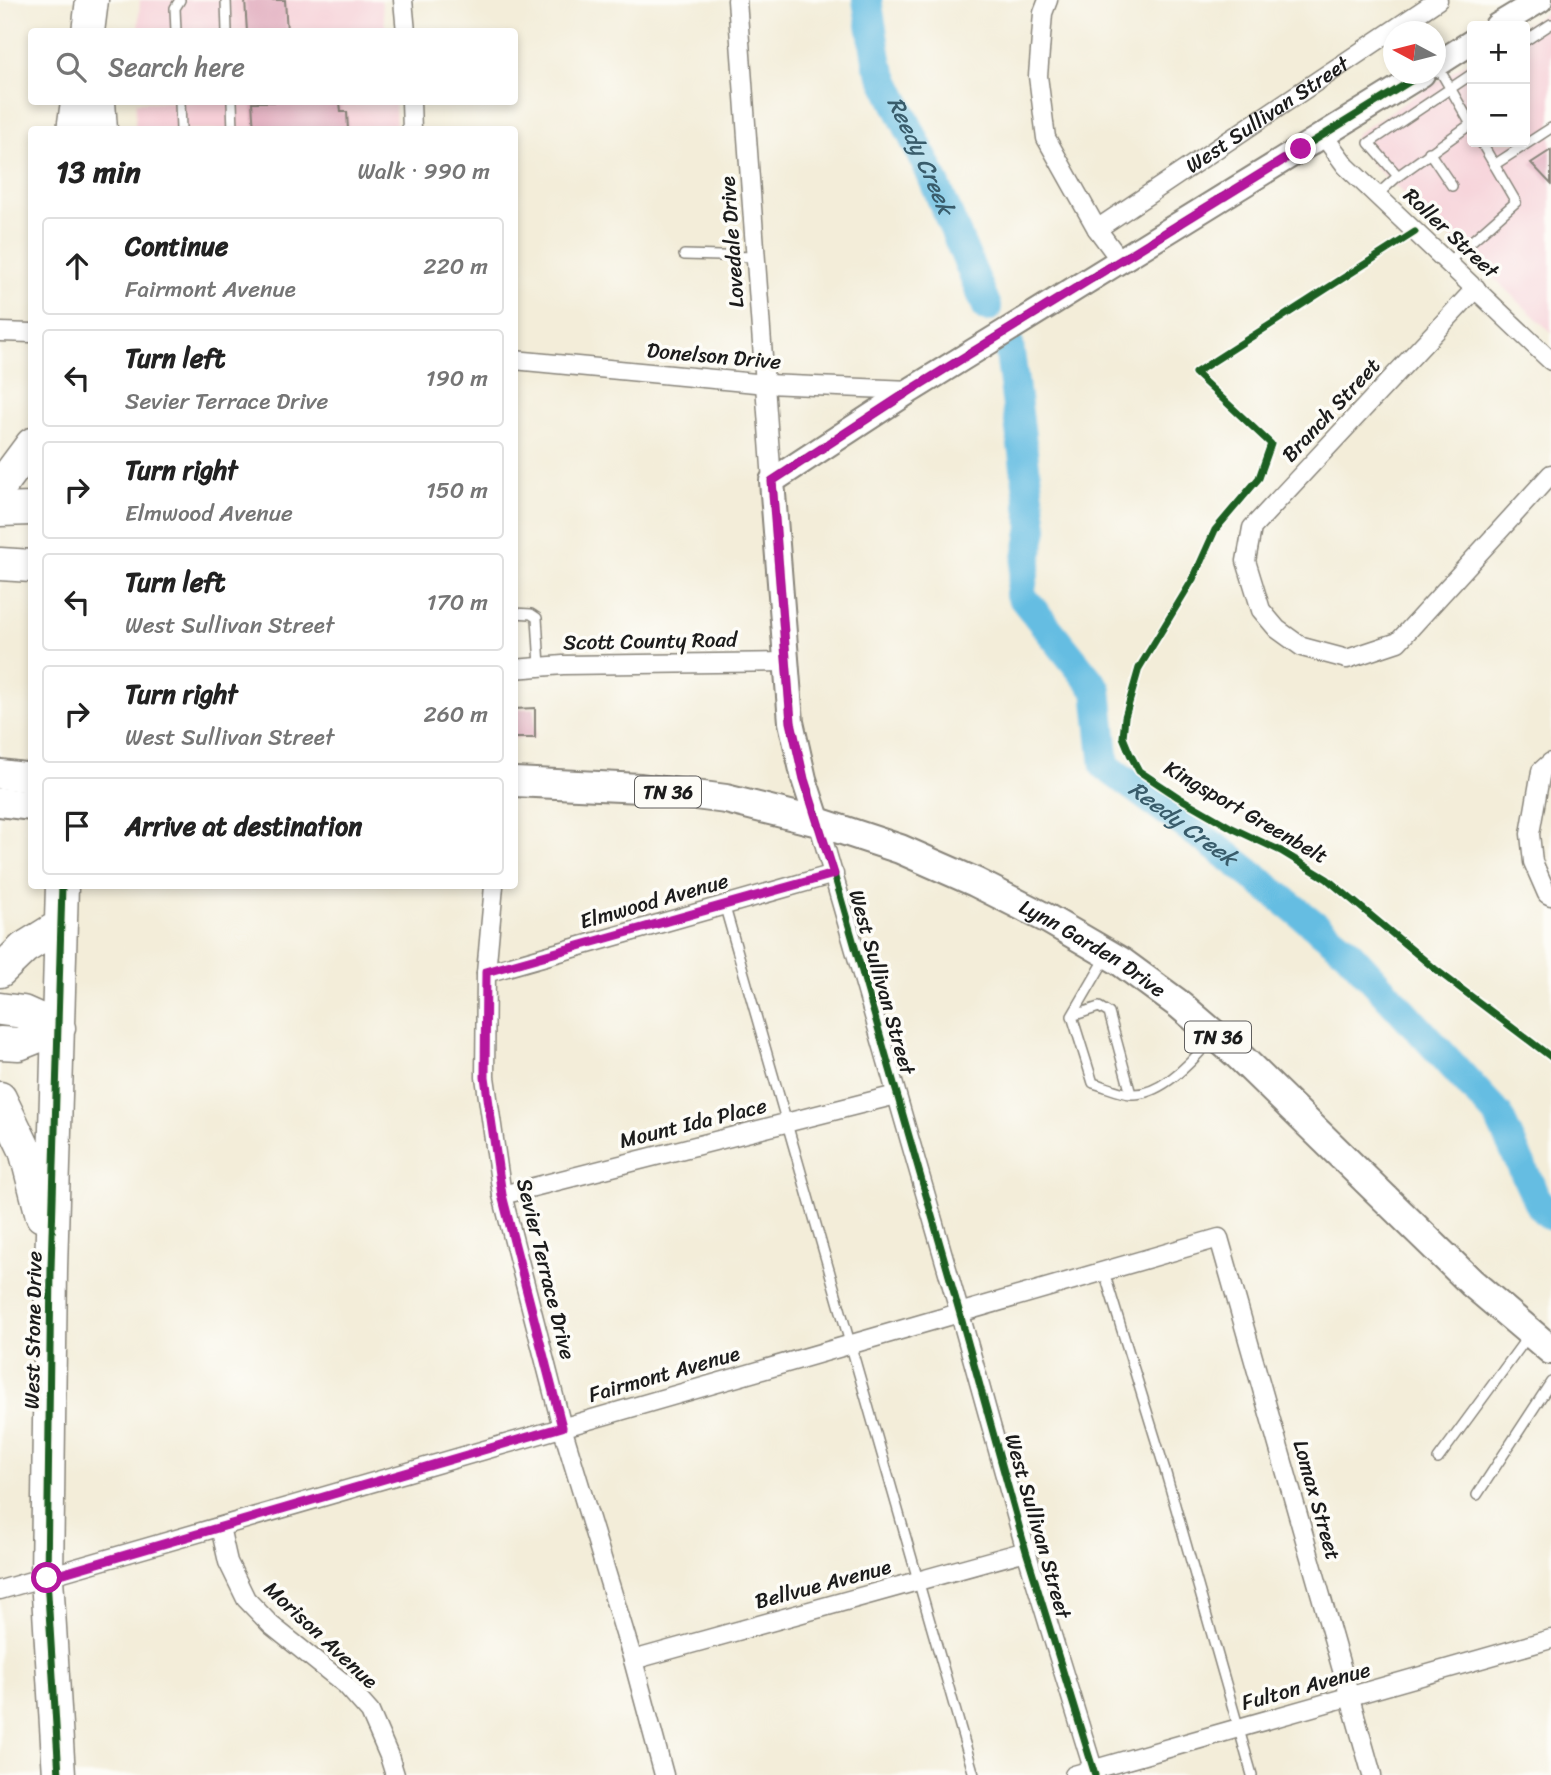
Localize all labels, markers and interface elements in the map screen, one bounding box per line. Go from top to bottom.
north arrow [1383,21,1446,84]
map controls [1467,21,1530,147]
button: + [1467,21,1530,84]
search box [28,28,518,105]
text: Search here [108,44,245,90]
street label: West Sullivan Street [1177,45,1358,184]
icon: search [52,48,90,86]
button: − [1467,84,1530,147]
water label: Reedy Creek [876,89,967,223]
route end [1285,133,1316,164]
text: 13 min [56,145,141,199]
text: Walk · 990 m [357,151,490,192]
street label: Lovedale Drive [708,175,756,309]
street label: Roller Street [1394,178,1509,289]
text: Continue [125,223,228,269]
text: 220 m [423,246,488,287]
icon: ahead [58,247,96,285]
text: Fairmont Avenue [125,269,296,310]
street label: Donelson Drive [645,331,783,381]
text: Turn left [125,335,225,381]
street label: Branch Street [1272,349,1390,471]
text: 190 m [426,358,488,399]
icon: left [58,359,96,397]
text: Sevier Terrace Drive [125,381,328,422]
text: Turn right [125,447,238,493]
text: 150 m [426,470,488,511]
icon: right [58,471,96,509]
text: Elmwood Avenue [125,493,293,534]
text: Turn left [125,559,225,605]
text: 170 m [427,582,488,623]
icon: left [58,583,96,621]
text: West Sullivan Street [125,605,334,646]
street label: Scott County Road [563,620,739,662]
text: Turn right [125,671,238,717]
text: 260 m [423,694,488,735]
icon: right [58,695,96,733]
text: West Sullivan Street [125,717,334,758]
street label: Kingsport Greenbelt [1157,749,1335,875]
water label: Reedy Creek [1120,769,1249,878]
road number: TN 36 [635,776,701,807]
text: Arrive at destination [125,803,362,849]
icon: arrive [58,807,96,845]
street label: Elmwood Avenue [575,862,733,940]
street label: West Sullivan Street [837,885,927,1081]
street label: Lynn Garden Drive [1012,888,1175,1008]
road number: TN 36 [1185,1021,1251,1052]
street label: Mount Ida Place [615,1086,771,1160]
street label: Sevier Terrace Drive [505,1174,587,1364]
street label: West Stone Drive [13,1250,53,1409]
street label: Fairmont Avenue [584,1334,744,1414]
street label: West Sullivan Street [993,1429,1083,1625]
street label: Lomax Street [1282,1435,1352,1565]
street label: Bellvue Avenue [751,1548,895,1620]
route start [31,1562,62,1593]
street label: Morison Avenue [255,1571,387,1699]
street label: Fulton Avenue [1237,1650,1375,1721]

